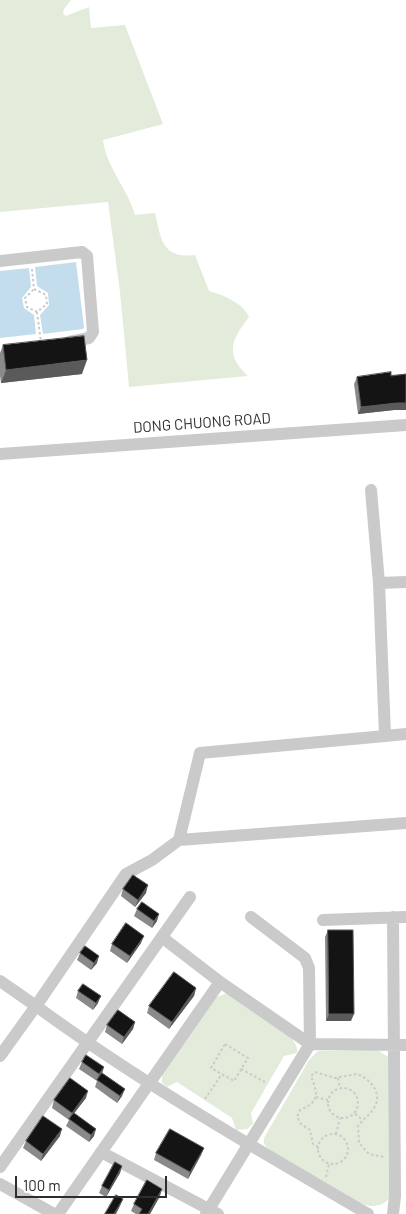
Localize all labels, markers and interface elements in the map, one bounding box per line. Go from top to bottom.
street label: DONG CHUONG ROAD [133,409,271,437]
scale bar [18,1166,170,1198]
text: 100 m [23,1176,61,1194]

